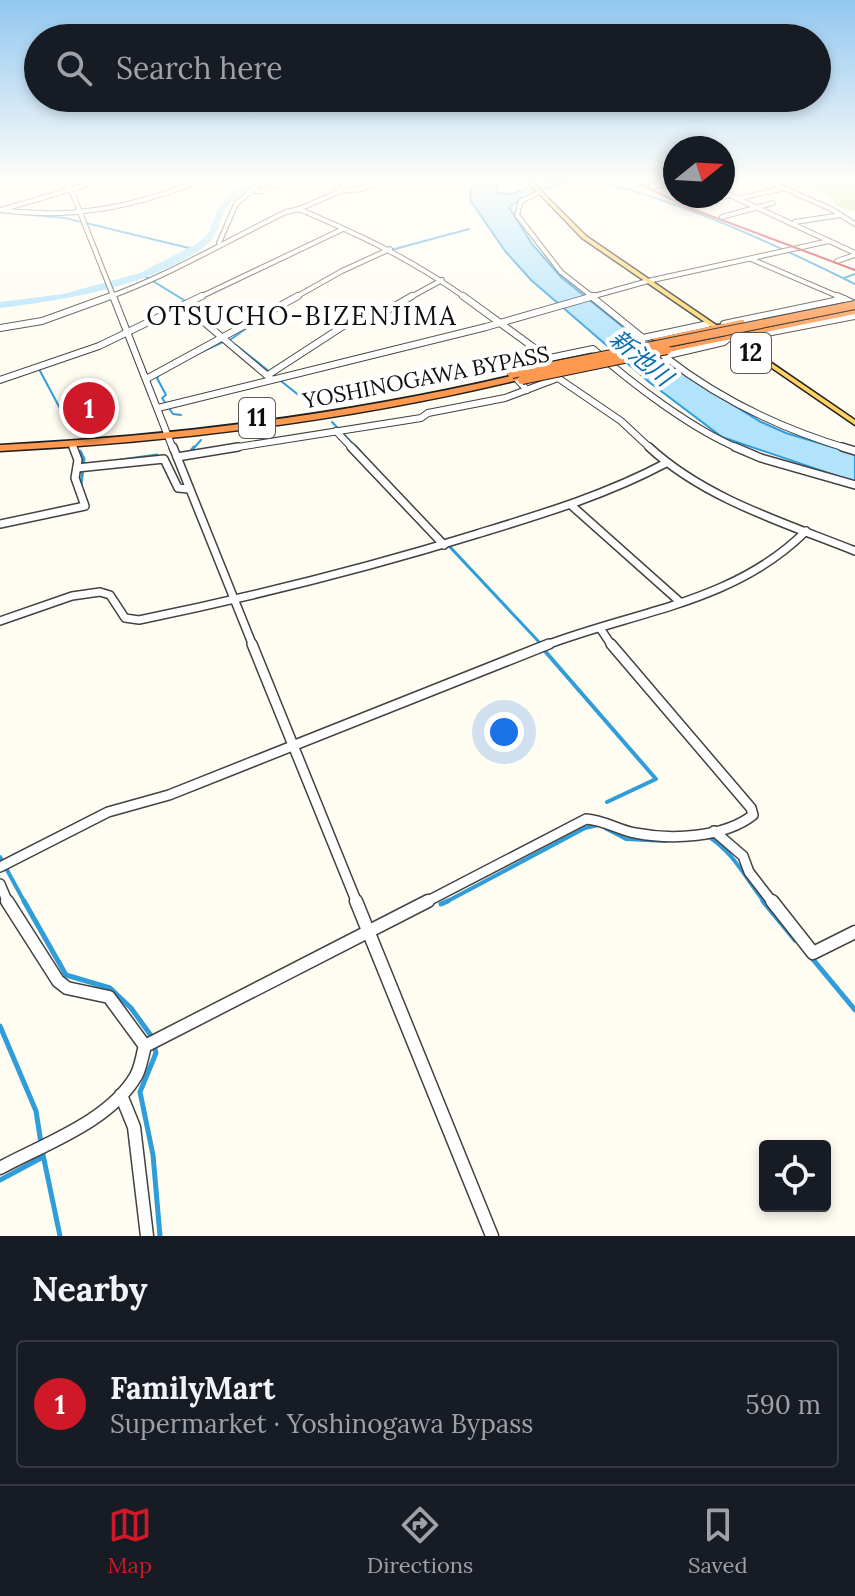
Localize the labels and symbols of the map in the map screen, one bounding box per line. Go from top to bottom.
north arrow [663,136,735,208]
district label: OTSUCHO-BIZENJIMA [146,299,458,332]
water label: 新池川 [604,323,681,395]
road number: 12 [731,333,771,373]
street label: YOSHINOGAWA BYPASS [299,339,552,415]
pin: 1 [63,378,115,438]
road number: 11 [239,398,275,438]
your location [484,712,524,752]

